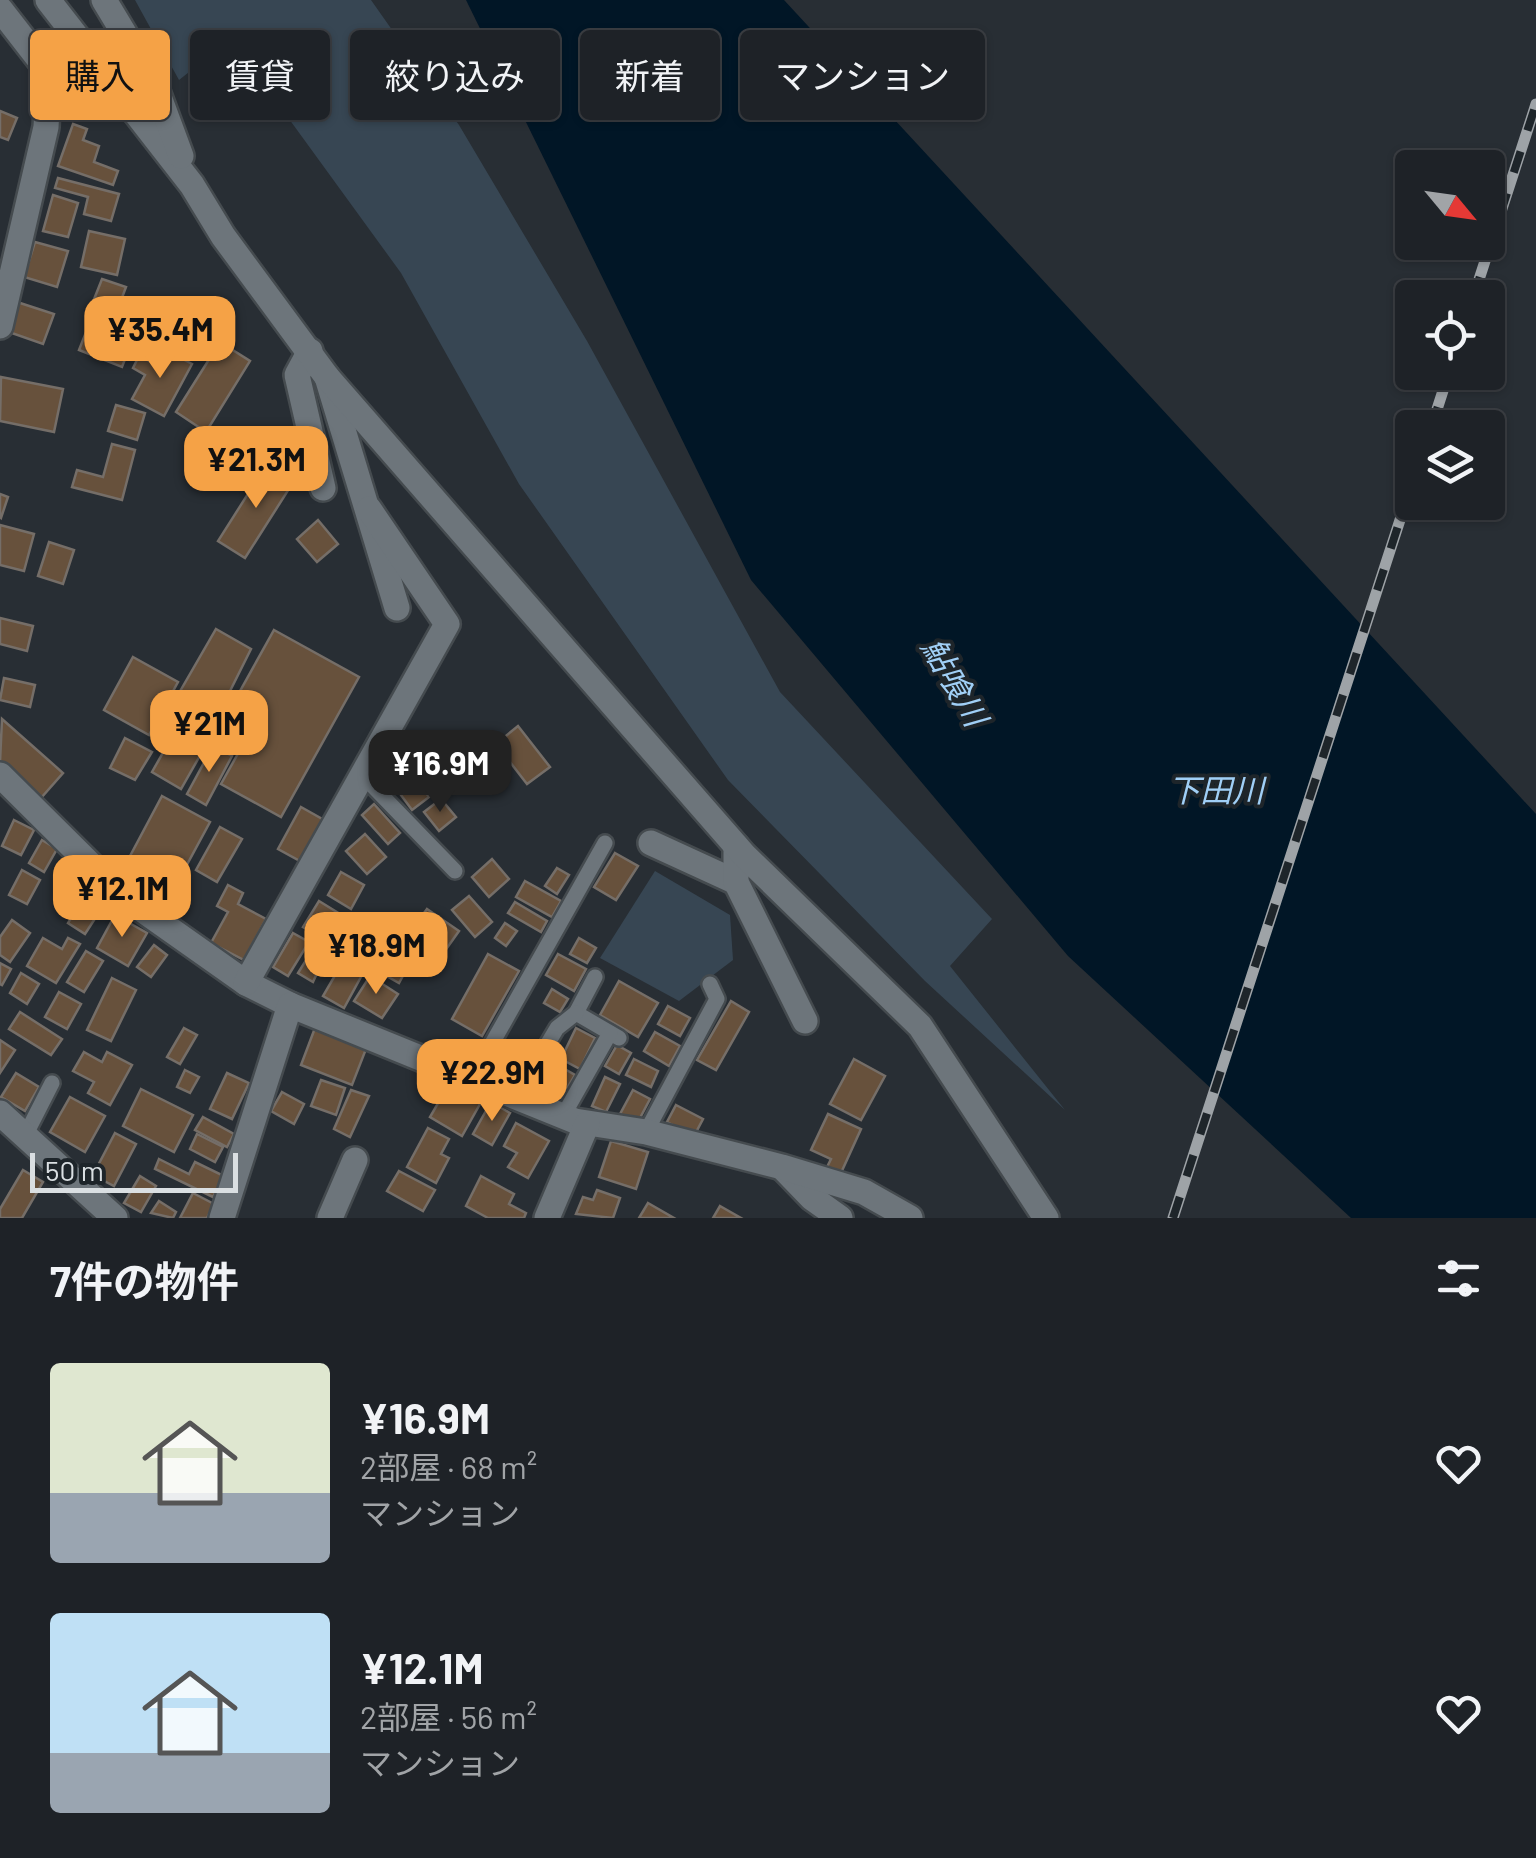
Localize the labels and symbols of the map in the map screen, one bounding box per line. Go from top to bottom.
north arrow [1395,150,1505,260]
pin: ¥35.4M [79,296,241,381]
pin: ¥21.3M [175,426,337,511]
water label: 鮎喰川 [915,630,998,735]
pin: ¥21M [150,690,268,775]
pin: ¥16.9M [359,730,521,815]
water label: 下田川 [1168,770,1267,808]
pin: ¥12.1M [41,855,203,940]
pin: ¥18.9M [295,912,457,997]
pin: ¥22.9M [411,1039,573,1124]
scale bar [30,1148,238,1192]

